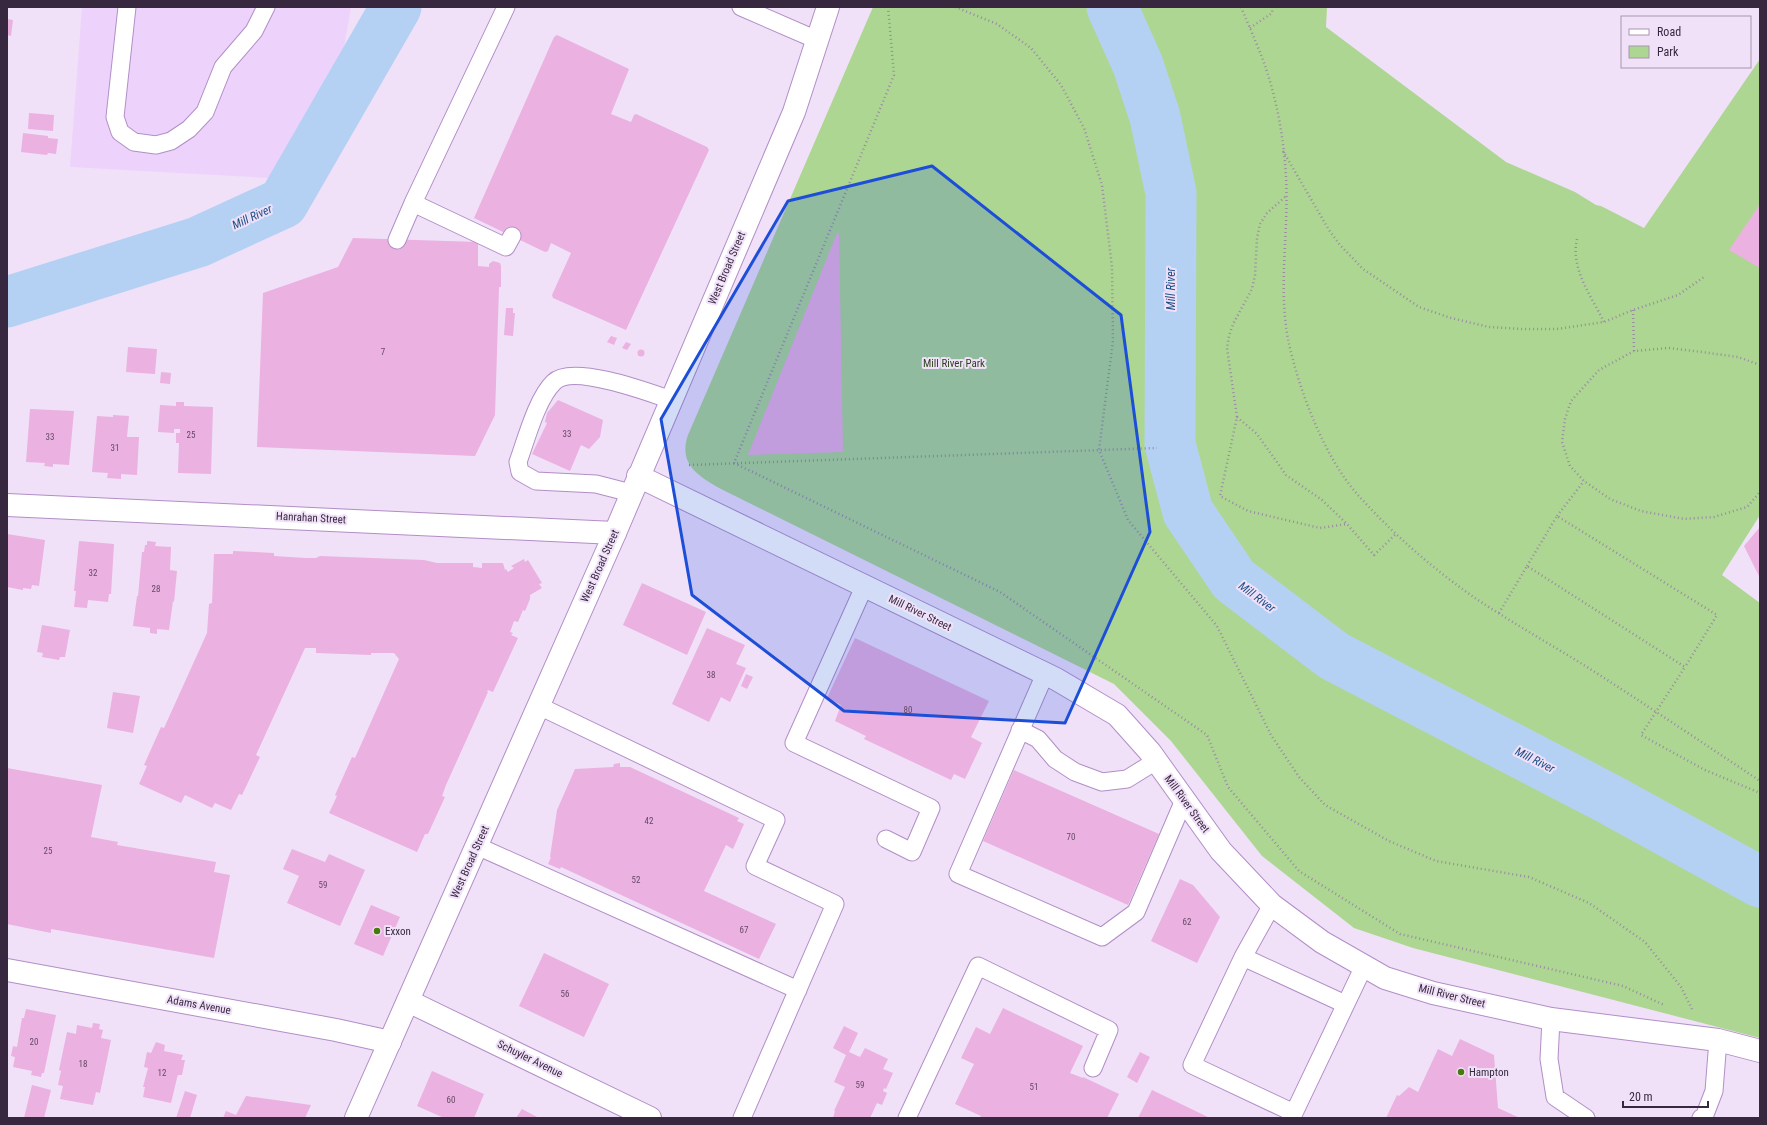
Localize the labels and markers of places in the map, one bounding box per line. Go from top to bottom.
place label: Exxon [385,925,411,938]
marker: Exxon [372,926,382,936]
place label: Hampton [1469,1066,1509,1079]
marker: Hampton [1456,1067,1466,1077]

